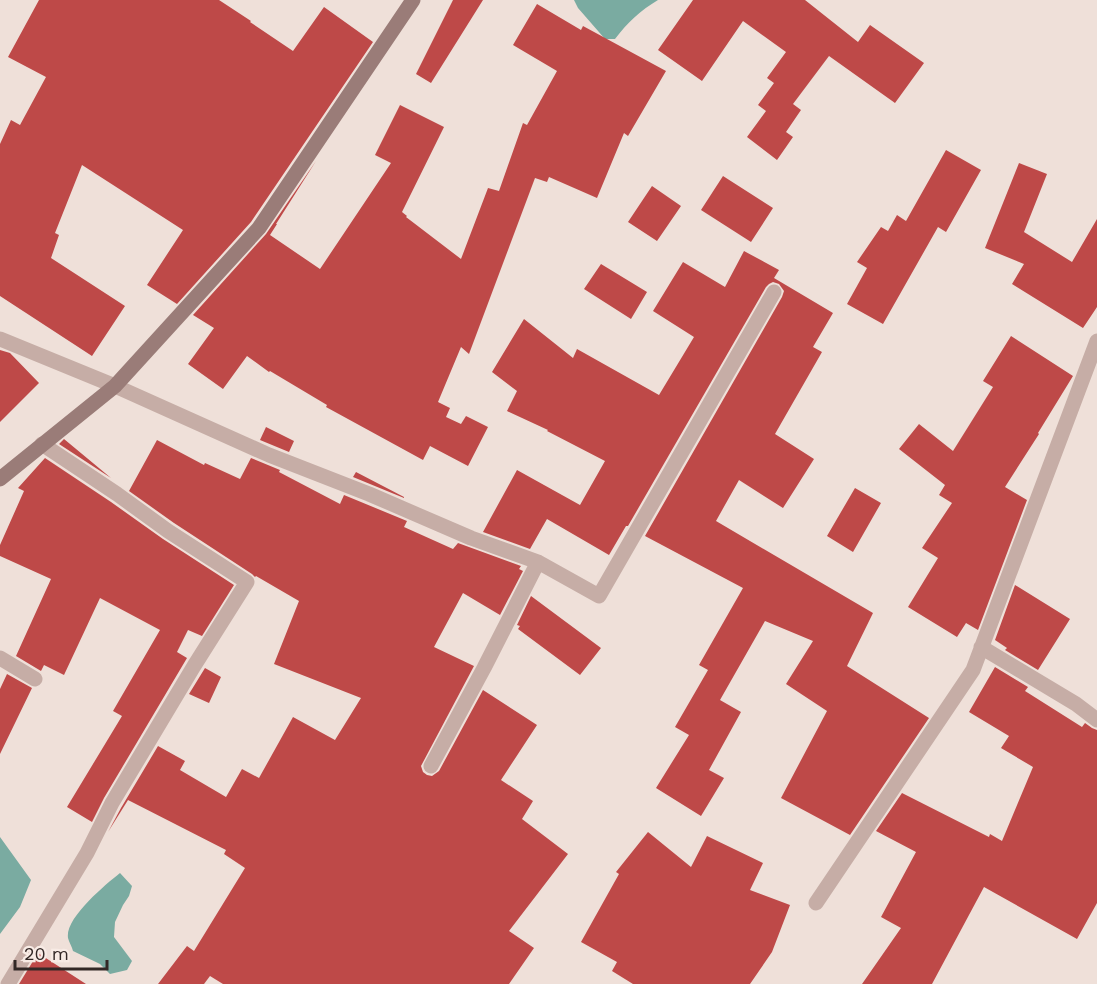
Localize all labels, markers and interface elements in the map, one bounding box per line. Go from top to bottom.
scale bar [15,933,106,971]
text: 20 m [24,943,69,964]

